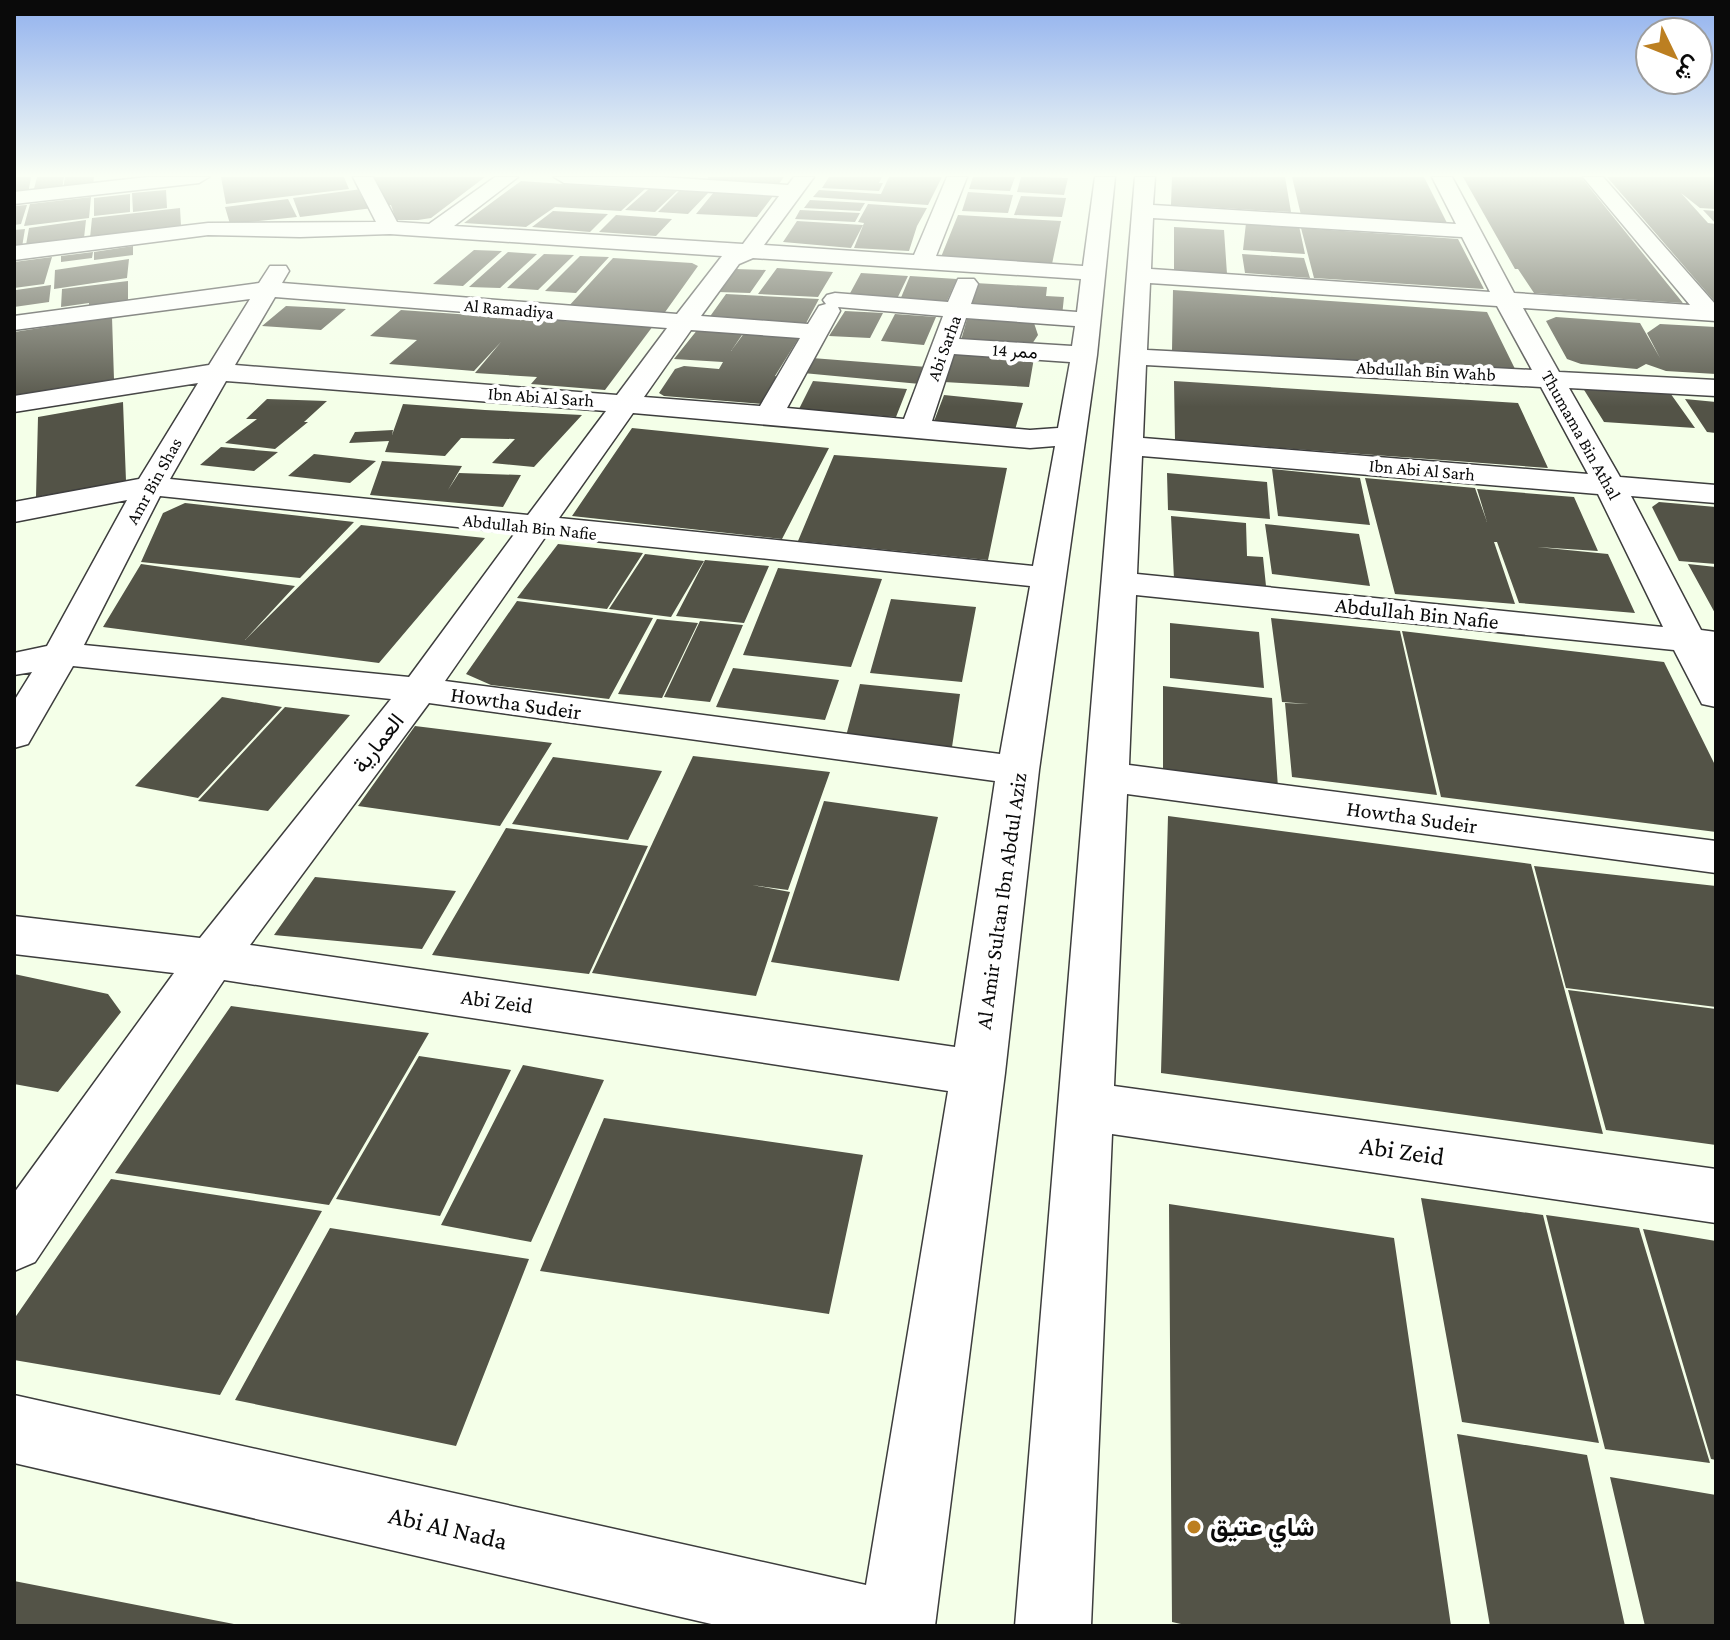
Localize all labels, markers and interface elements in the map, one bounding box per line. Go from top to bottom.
north arrow [1634,16,1714,96]
text: ش [1669,50,1706,87]
street label: Al Ramadiya [463,295,555,323]
street label: Abi Sarha [923,312,965,384]
street label: ممر 14 [992,339,1038,364]
street label: Abdullah Bin Wahb [1356,357,1496,385]
street label: Thumama Bin Athal [1537,367,1625,503]
street label: Ibn Abi Al Sarh [487,383,595,411]
street label: Amr Bin Shas [122,434,186,528]
street label: Ibn Abi Al Sarh [1368,455,1476,485]
street label: Abdullah Bin Nafie [462,510,598,544]
street label: Abdullah Bin Nafie [1334,592,1500,634]
street label: Howtha Sudeir [449,681,583,725]
street label: العمارية [347,708,410,778]
street label: Al Amir Sultan Ibn Abdul Aziz [971,771,1031,1031]
street label: Howtha Sudeir [1345,795,1479,839]
street label: Abi Zeid [460,984,535,1018]
street label: Abi Zeid [1358,1131,1446,1171]
street label: Abi Al Nada [386,1500,510,1556]
place label: شاي عتيق [1210,1513,1315,1549]
marker: شاي عتيق [1185,1518,1203,1536]

